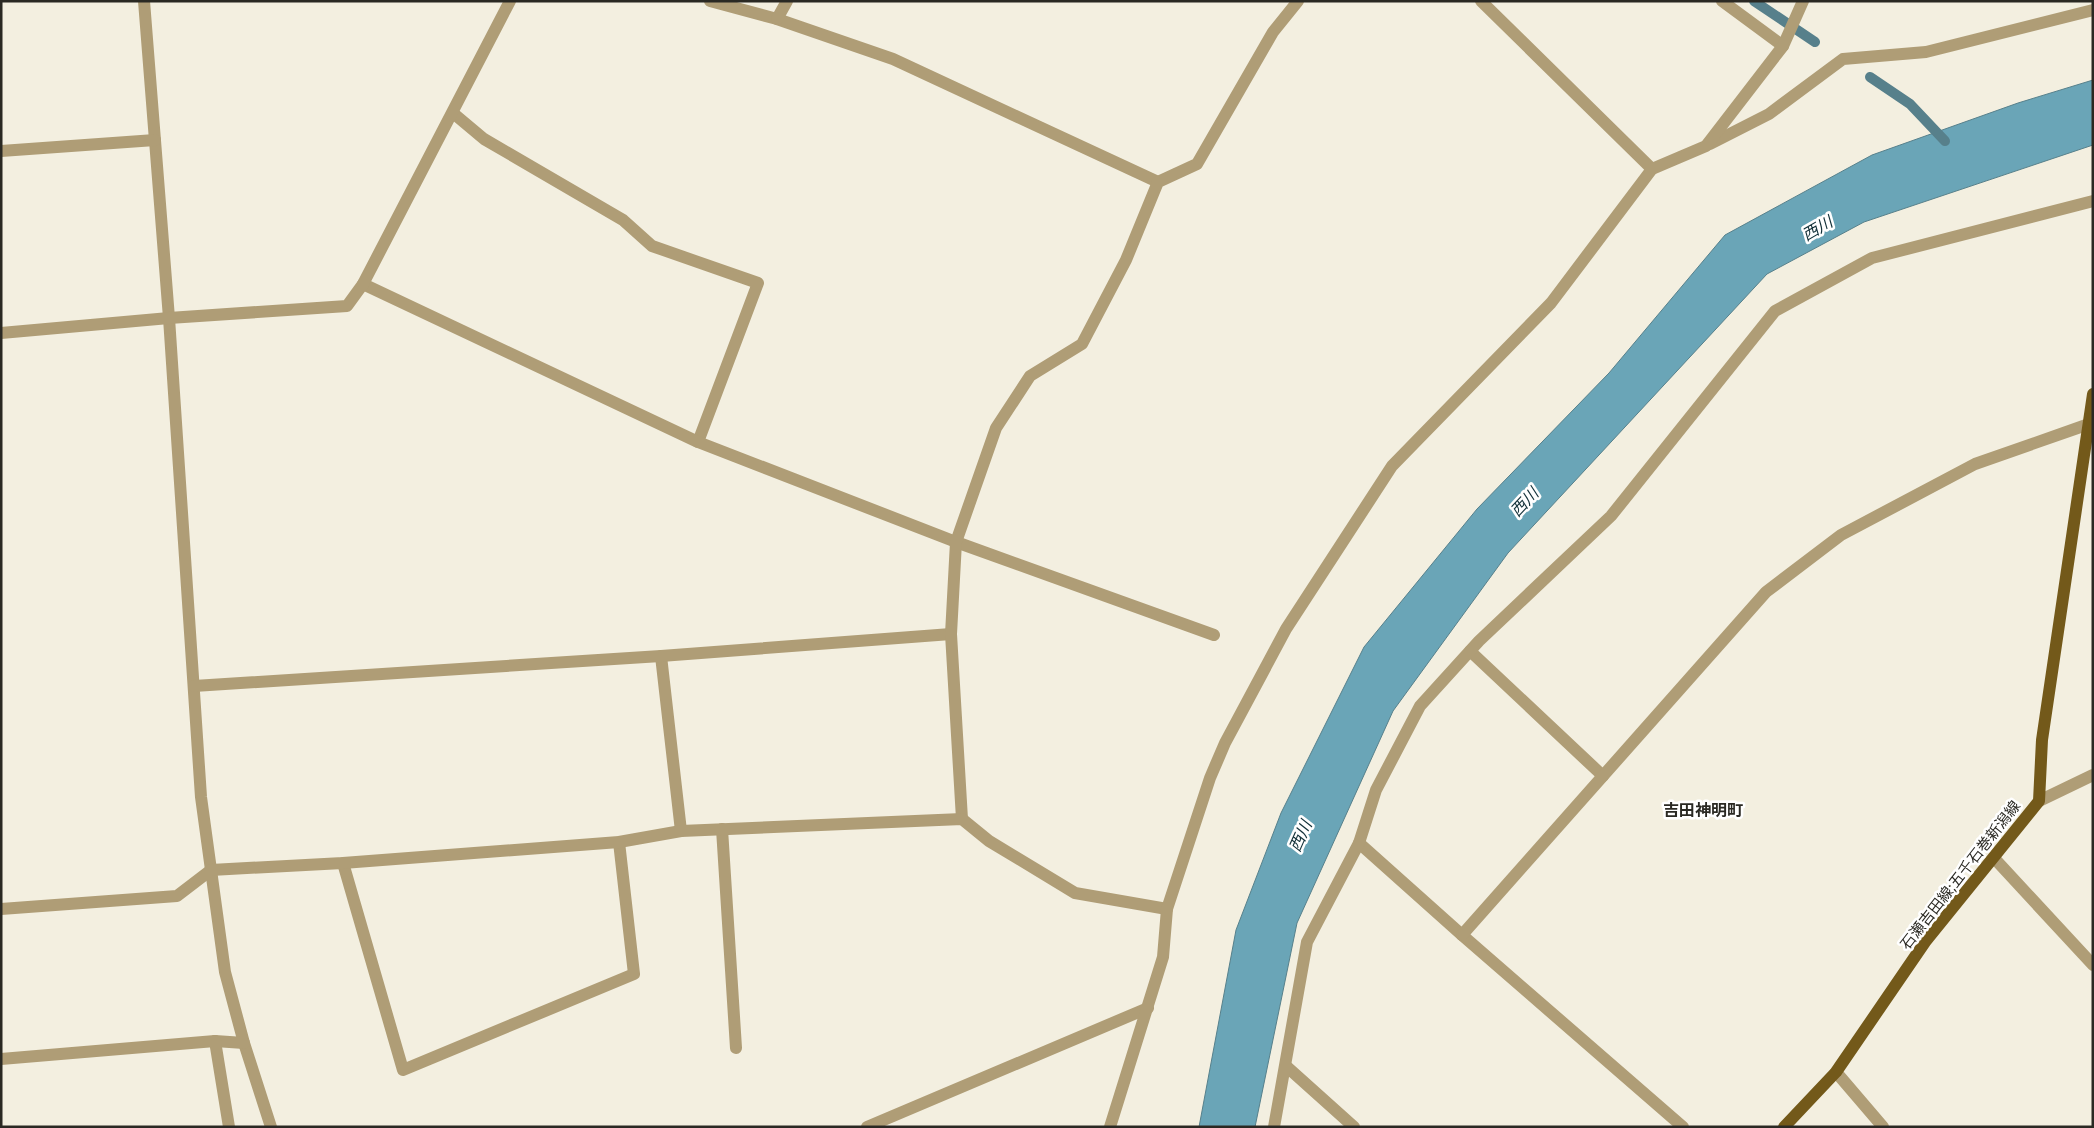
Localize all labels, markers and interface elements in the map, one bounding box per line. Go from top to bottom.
water label: 西川 [1799,211,1837,244]
water label: 西川 [1507,483,1543,520]
street label: 石瀬吉田線;五千石巻新潟線 [1897,797,2023,953]
district label: 吉田神明町 [1663,801,1743,819]
water label: 西川 [1285,816,1316,854]

